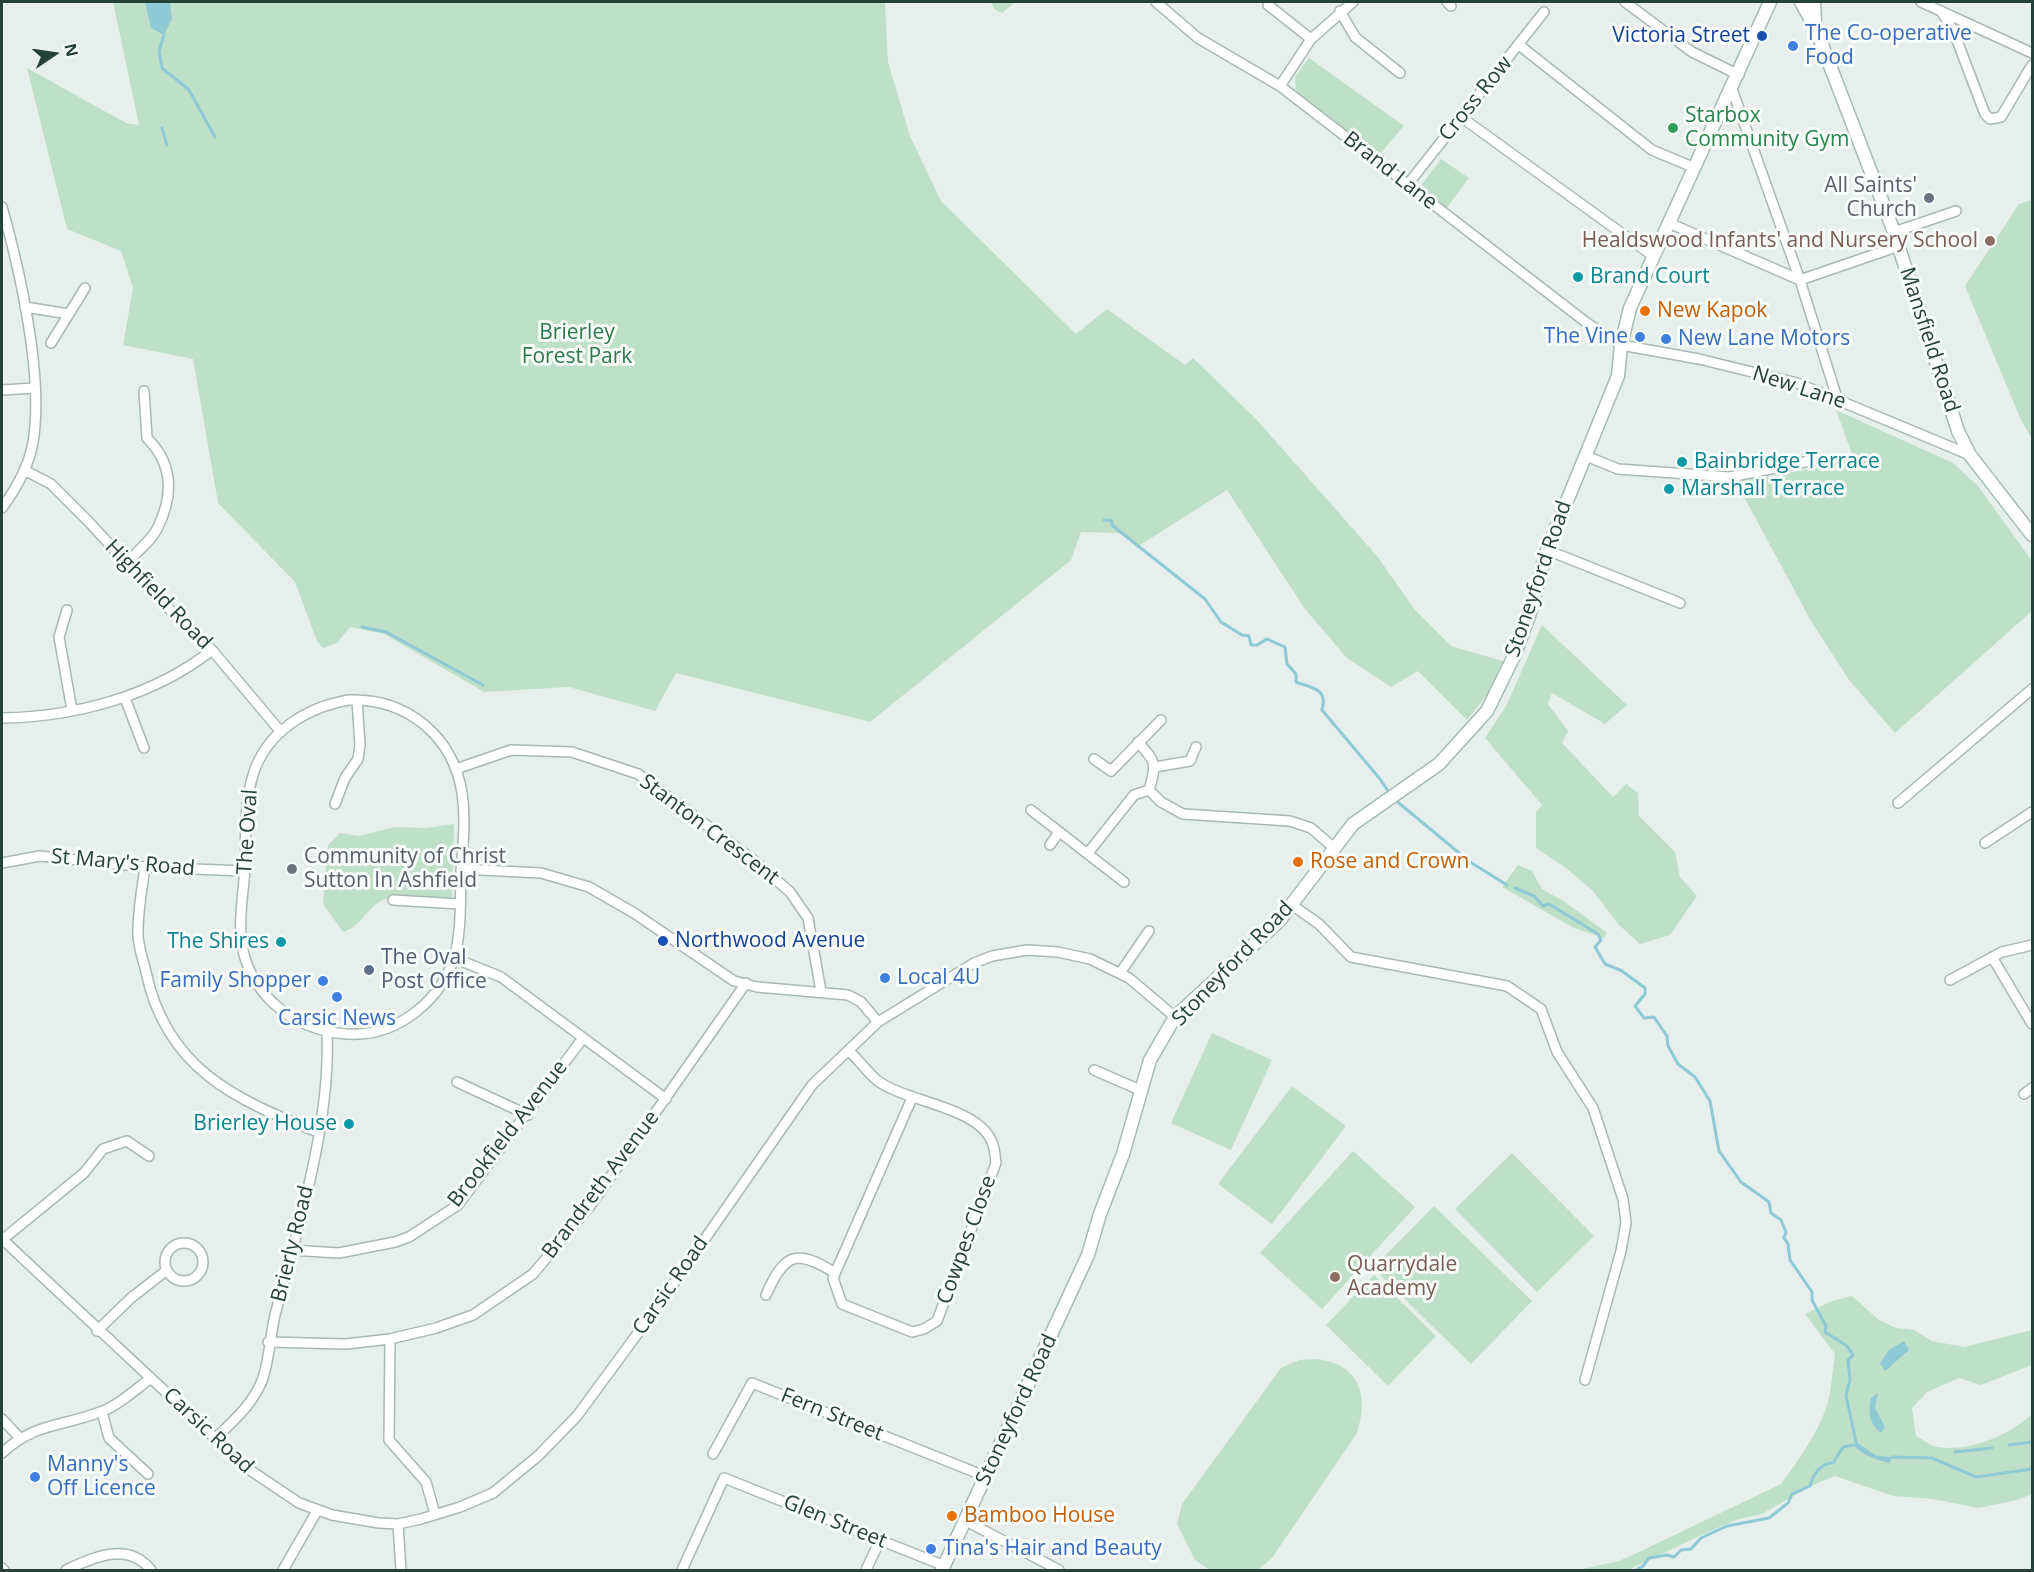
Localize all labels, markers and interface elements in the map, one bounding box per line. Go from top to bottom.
place label: The Co-operative Food [1805,21,1972,71]
place label: Victoria Street [1612,23,1750,49]
north arrow [24,24,84,84]
marker: Victoria Street [1755,29,1769,43]
marker: The Co-operative Food [1786,39,1800,53]
text: N [59,41,84,59]
street label: Cross Row [1434,52,1518,146]
place label: Starbox Community Gym [1685,103,1849,153]
marker: Starbox Community Gym [1666,121,1680,135]
street label: Brand Lane [1338,127,1442,215]
place label: All Saints' Church [1824,173,1917,223]
marker: All Saints' Church [1922,191,1936,205]
place label: Healdswood Infants' and Nursery School [1582,228,1978,254]
marker: Healdswood Infants' and Nursery School [1983,234,1997,248]
place label: Brand Court [1590,264,1710,290]
street label: Mansfield Road [1894,264,1964,416]
marker: Brand Court [1571,270,1585,284]
place label: New Kapok [1657,298,1767,324]
marker: New Kapok [1638,304,1652,318]
park label: Brierley Forest Park [522,320,632,370]
place label: The Vine [1544,324,1628,350]
place label: New Lane Motors [1678,326,1850,352]
marker: The Vine [1633,330,1647,344]
marker: New Lane Motors [1659,332,1673,346]
street label: New Lane [1749,361,1849,415]
place label: Bainbridge Terrace [1694,449,1880,475]
marker: Bainbridge Terrace [1675,455,1689,469]
place label: Marshall Terrace [1681,476,1845,502]
marker: Marshall Terrace [1662,482,1676,496]
street label: Stoneyford Road [1500,498,1578,660]
street label: Highfield Road [99,535,217,655]
street label: Stanton Crescent [634,769,784,891]
street label: The Oval [232,788,264,876]
street label: St Mary's Road [50,844,196,882]
place label: Community of Christ Sutton In Ashfield [304,844,506,894]
place label: Rose and Crown [1310,849,1469,875]
marker: Rose and Crown [1291,855,1305,869]
marker: Community of Christ Sutton In Ashfield [285,862,299,876]
street label: Stoneyford Road [1167,896,1299,1032]
place label: Northwood Avenue [675,928,865,954]
place label: The Shires [167,929,269,955]
marker: Northwood Avenue [656,934,670,948]
marker: The Shires [274,935,288,949]
place label: The Oval Post Office [381,945,487,995]
marker: The Oval Post Office [362,963,376,977]
place label: Local 4U [897,965,980,991]
place label: Family Shopper [159,968,311,994]
marker: Local 4U [878,971,892,985]
marker: Family Shopper [316,974,330,988]
marker: Carsic News [330,990,344,1004]
place label: Carsic News [278,1006,396,1032]
street label: Brookfield Avenue [443,1056,573,1212]
street label: Brandreth Avenue [537,1106,665,1264]
place label: Brierley House [193,1111,337,1137]
marker: Brierley House [342,1117,356,1131]
street label: Cowpes Close [932,1172,1002,1308]
street label: Brierly Road [266,1183,320,1305]
street label: Carsic Road [628,1232,714,1340]
place label: Quarrydale Academy [1347,1252,1457,1302]
marker: Quarrydale Academy [1328,1270,1342,1284]
street label: Stoneyford Road [971,1331,1063,1489]
street label: Carsic Road [158,1383,258,1479]
street label: Fern Street [777,1383,887,1447]
place label: Manny's Off Licence [47,1452,156,1502]
marker: Manny's Off Licence [28,1470,42,1484]
street label: Glen Street [780,1490,890,1554]
place label: Bamboo House [964,1503,1115,1529]
marker: Bamboo House [945,1509,959,1523]
place label: Tina's Hair and Beauty [943,1536,1162,1562]
marker: Tina's Hair and Beauty [924,1542,938,1556]

